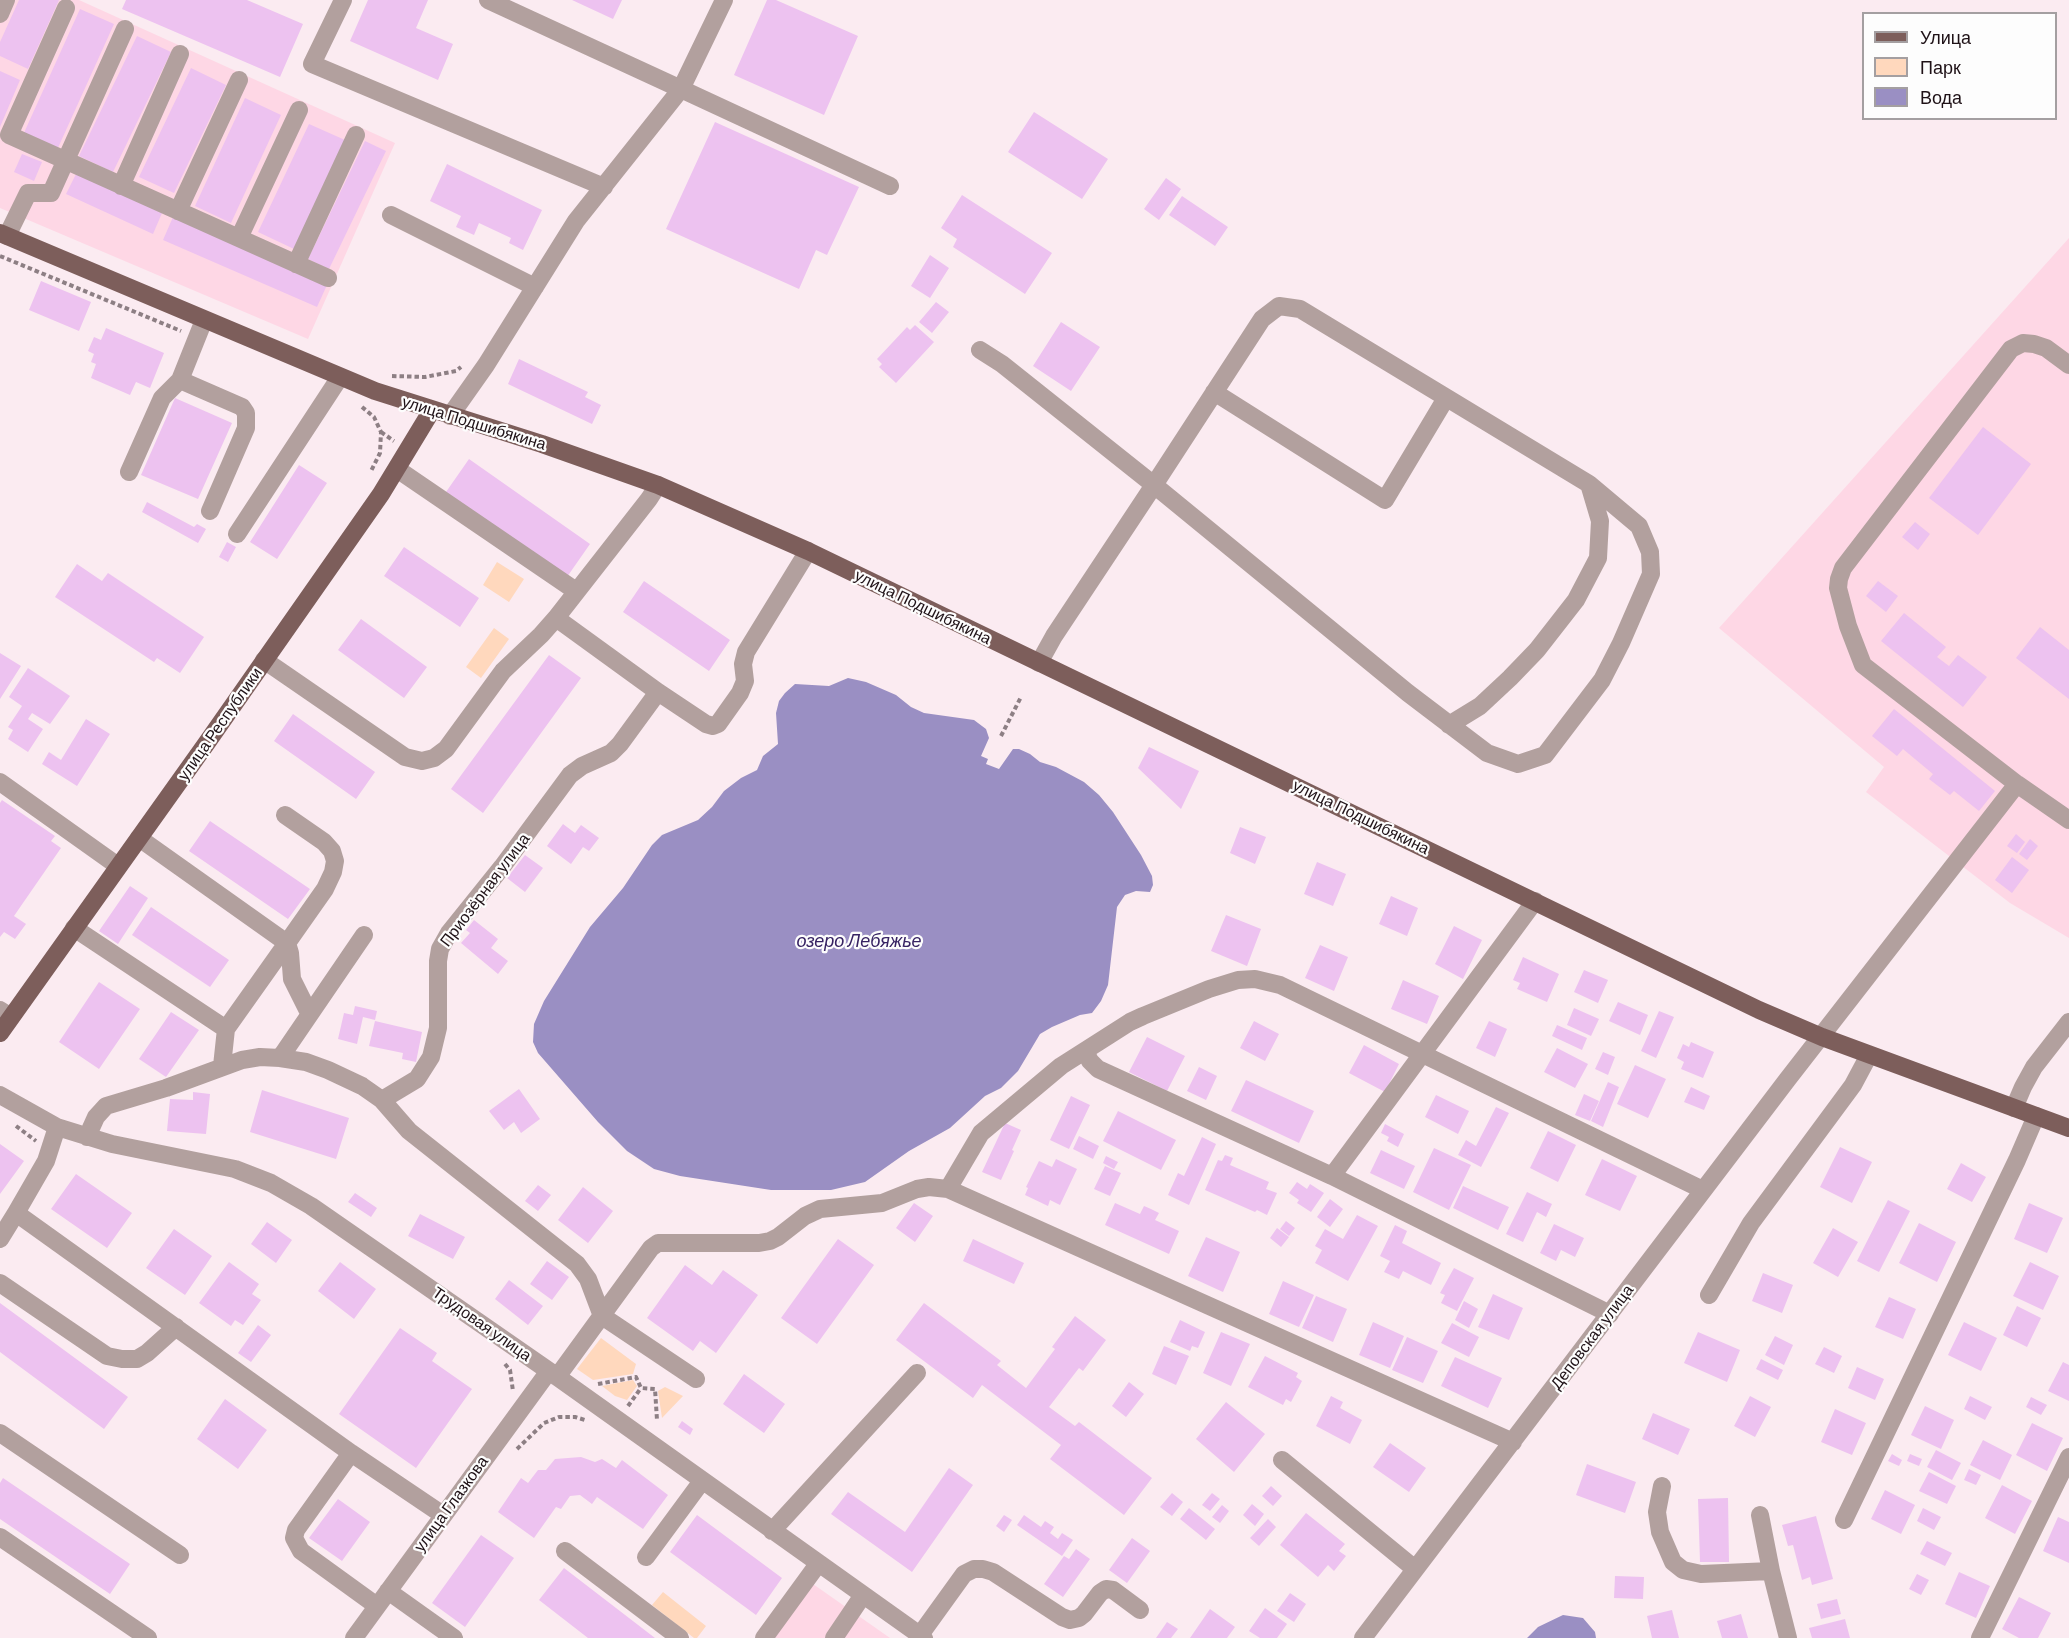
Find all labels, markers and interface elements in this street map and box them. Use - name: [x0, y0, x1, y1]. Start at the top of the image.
- legend: [1862, 12, 2057, 120]
- text: Улица: [1920, 26, 1971, 48]
- text: Парк: [1920, 56, 1961, 78]
- text: Вода: [1920, 86, 1962, 108]
- street label: улица Подшибякина: [400, 392, 548, 454]
- street label: улица Подшибякина: [852, 566, 994, 648]
- street label: улица Республики: [174, 664, 266, 784]
- street label: улица Подшибякина: [1290, 776, 1432, 858]
- street label: Приозёрная улица: [436, 830, 534, 950]
- water label: озеро Лебяжье: [796, 930, 922, 952]
- street label: Деповская улица: [1547, 1281, 1637, 1393]
- street label: Трудовая улица: [429, 1283, 535, 1365]
- street label: улица Глазкова: [410, 1452, 492, 1556]

